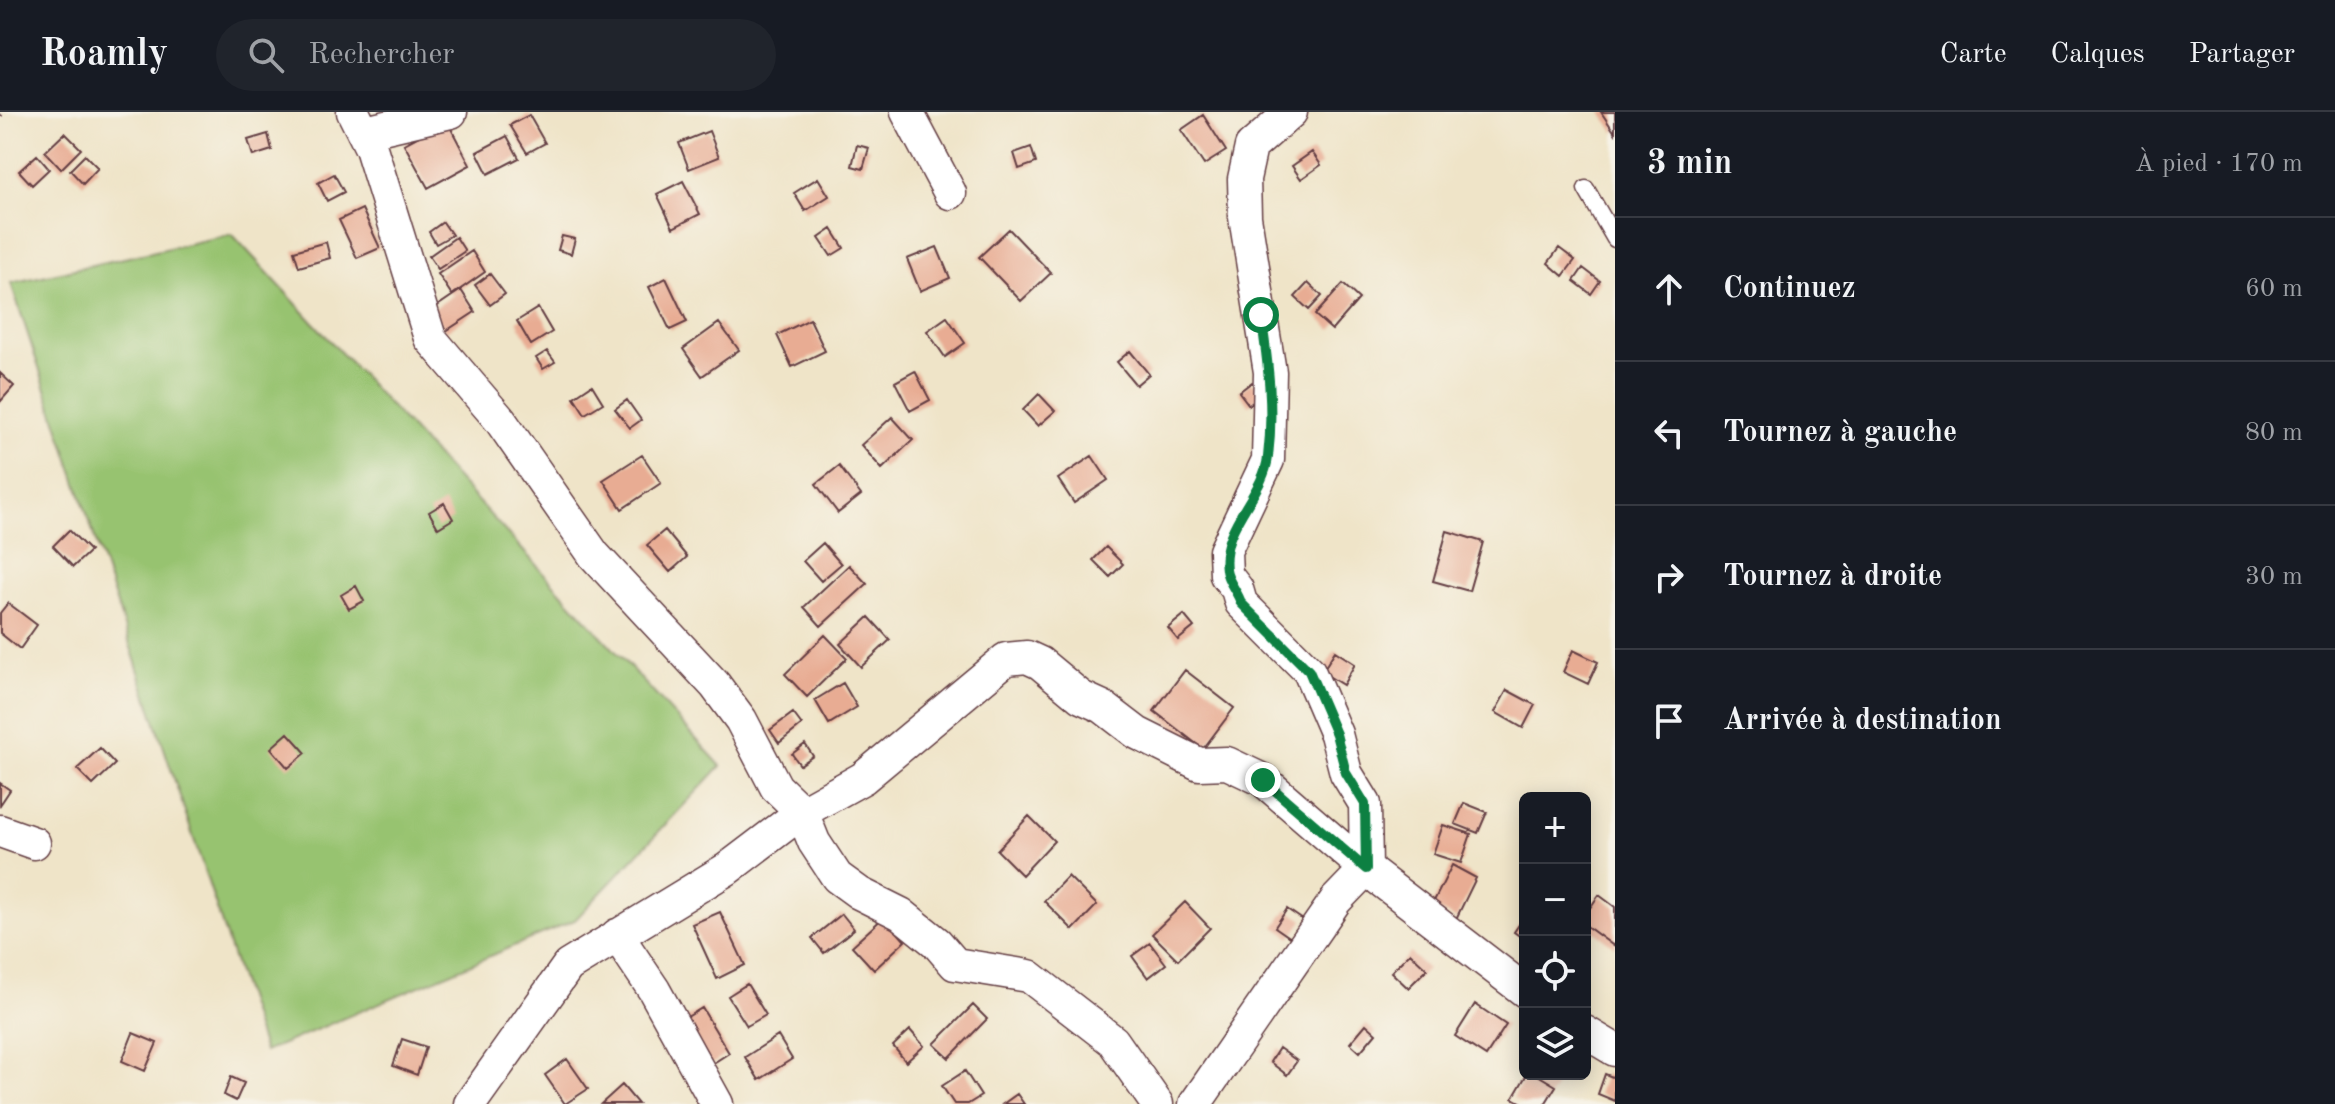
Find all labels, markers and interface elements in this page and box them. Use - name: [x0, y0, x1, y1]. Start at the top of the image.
- search box: [216, 19, 776, 91]
- icon: search: [244, 33, 288, 77]
- text: Roamly: [40, 36, 168, 74]
- text: Rechercher: [308, 40, 455, 70]
- text: Carte: [1940, 41, 2007, 69]
- text: Calques: [2051, 41, 2145, 69]
- text: Partager: [2189, 41, 2295, 69]
- text: 3 min: [1647, 147, 1732, 181]
- text: À pied · 170 m: [2135, 151, 2303, 177]
- icon: ahead: [1647, 267, 1691, 311]
- text: Continuez: [1723, 274, 1856, 304]
- text: 60 m: [2245, 276, 2303, 302]
- route start: [1243, 297, 1279, 333]
- icon: left: [1647, 411, 1691, 455]
- text: Tournez à gauche: [1723, 418, 1957, 448]
- text: 80 m: [2245, 420, 2303, 446]
- icon: right: [1647, 555, 1691, 599]
- text: Tournez à droite: [1723, 562, 1942, 592]
- text: 30 m: [2245, 564, 2303, 590]
- icon: arrive: [1647, 699, 1691, 743]
- text: Arrivée à destination: [1723, 706, 2002, 736]
- route end: [1245, 762, 1281, 798]
- map controls: [1519, 792, 1591, 1080]
- button: +: [1519, 792, 1591, 864]
- button: −: [1519, 864, 1591, 936]
- button: locate: [1519, 936, 1591, 1008]
- button: layers: [1519, 1008, 1591, 1080]

